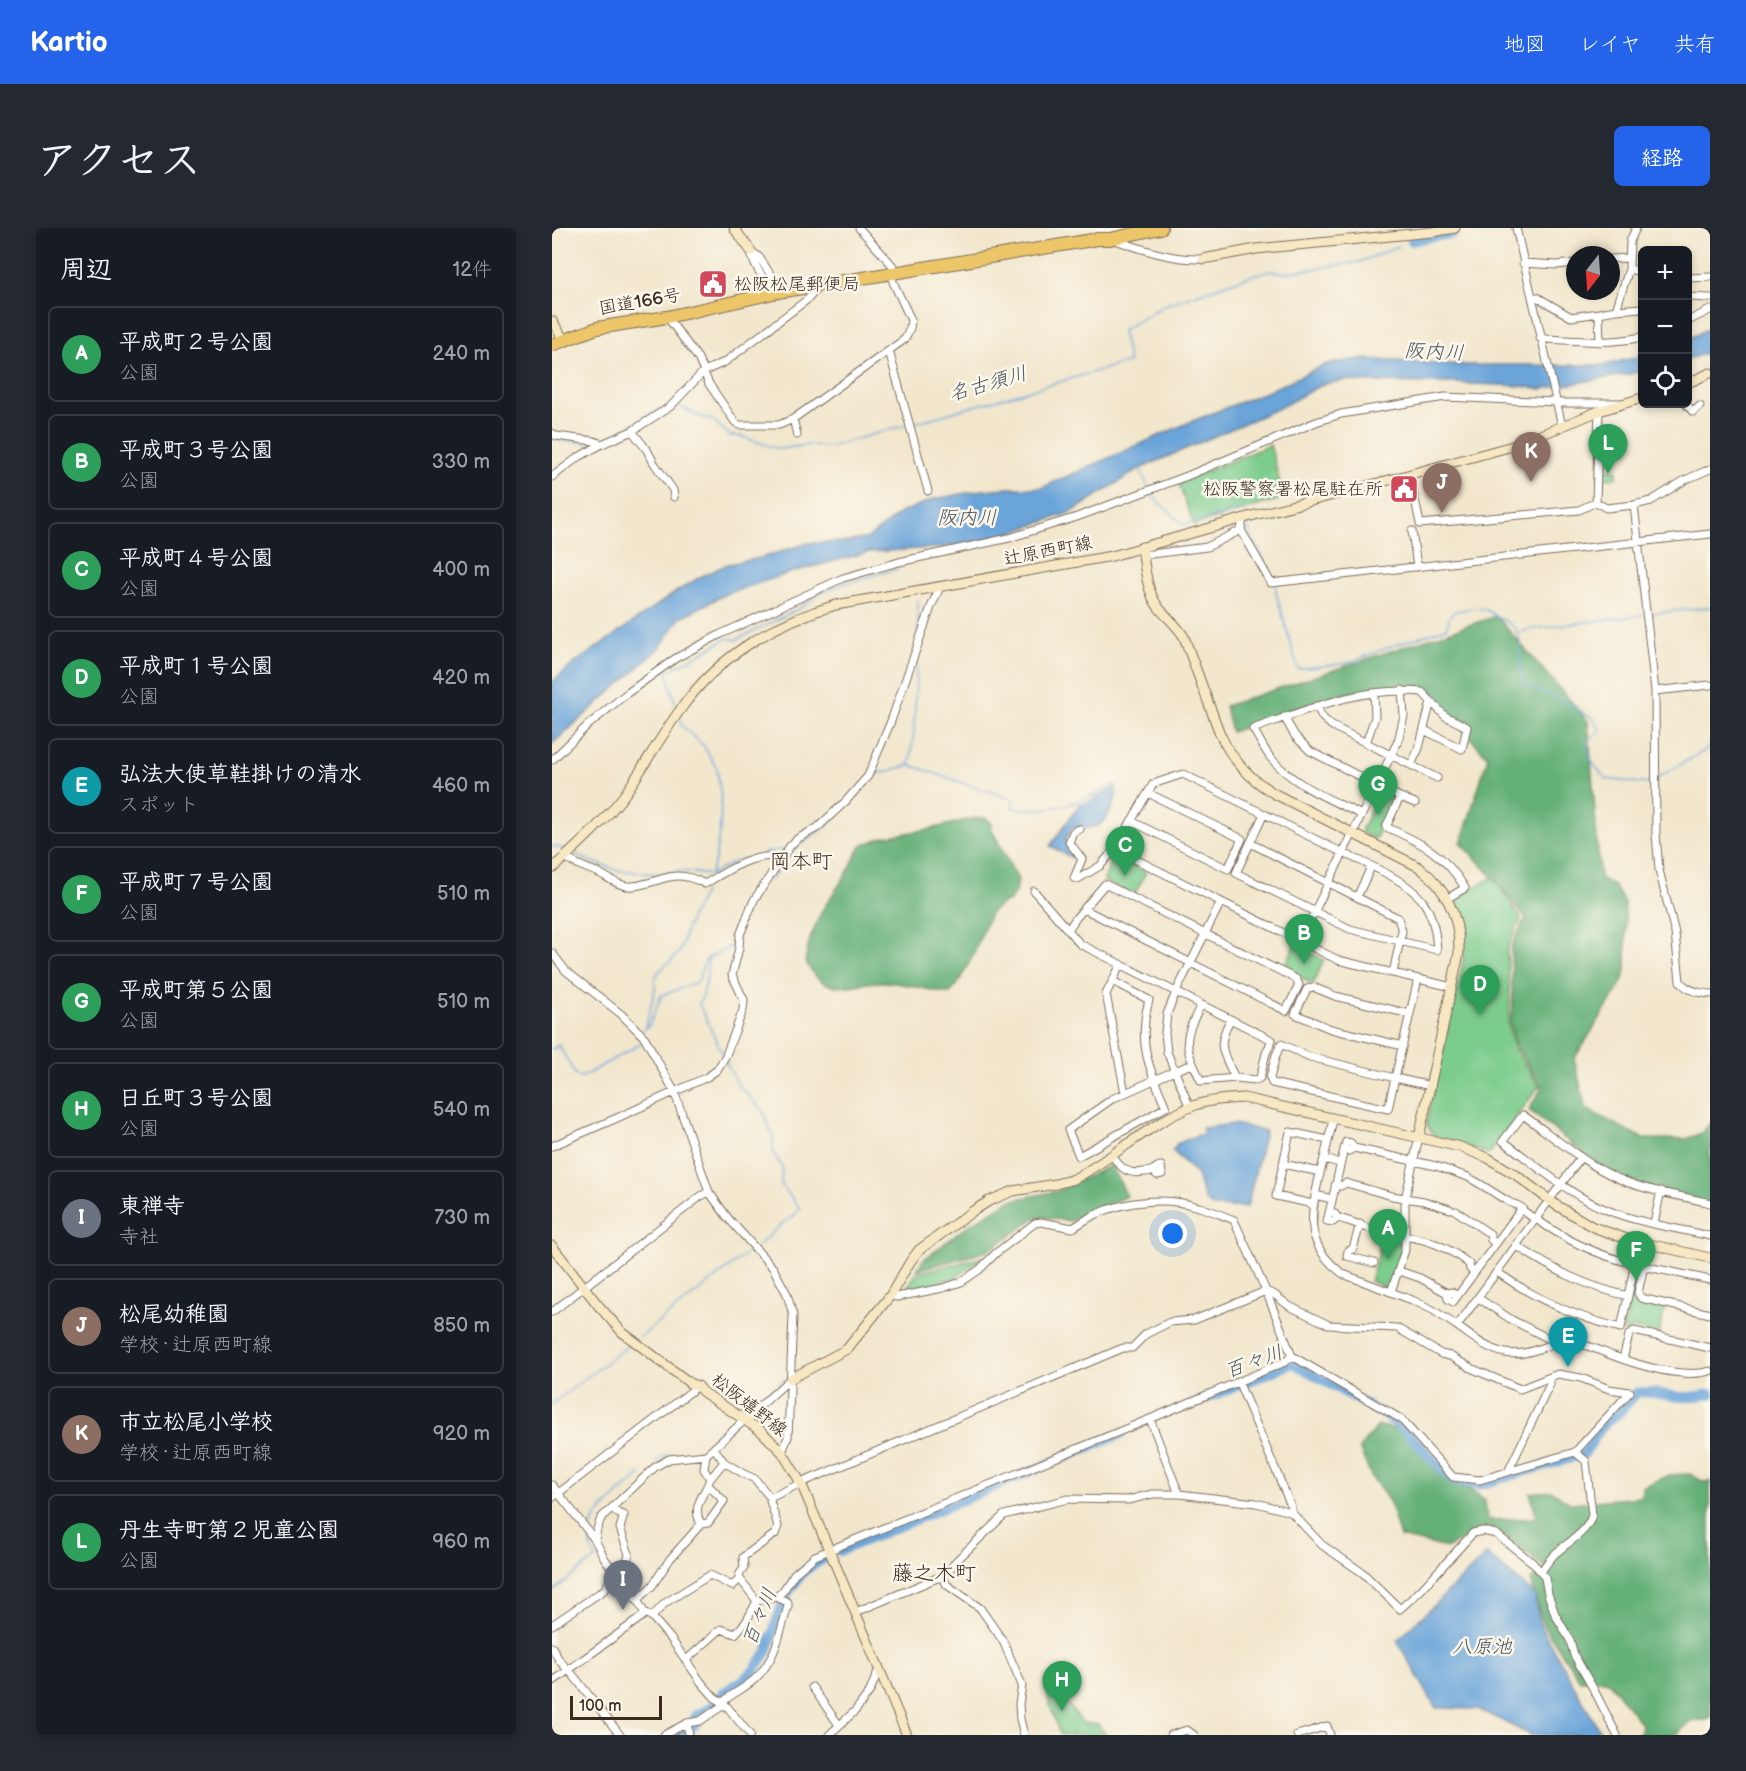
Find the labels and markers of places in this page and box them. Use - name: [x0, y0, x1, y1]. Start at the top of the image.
- public building icon: 松阪松尾郵便局: [697, 268, 729, 300]
- place label: 松阪松尾郵便局: [734, 274, 860, 295]
- pin: L: [1588, 424, 1628, 474]
- pin: K: [1512, 432, 1550, 482]
- pin: J: [1422, 464, 1462, 513]
- public building icon: 松阪警察署松尾駐在所: [1388, 473, 1420, 505]
- place label: 松阪警察署松尾駐在所: [1203, 479, 1383, 500]
- pin: G: [1358, 766, 1398, 815]
- pin: C: [1106, 826, 1144, 876]
- pin: B: [1284, 914, 1323, 964]
- pin: D: [1460, 966, 1500, 1015]
- pin: A: [1368, 1210, 1408, 1259]
- pin: F: [1616, 1232, 1656, 1281]
- pin: E: [1548, 1318, 1588, 1367]
- pin: I: [604, 1560, 642, 1610]
- pin: H: [1042, 1662, 1082, 1711]

